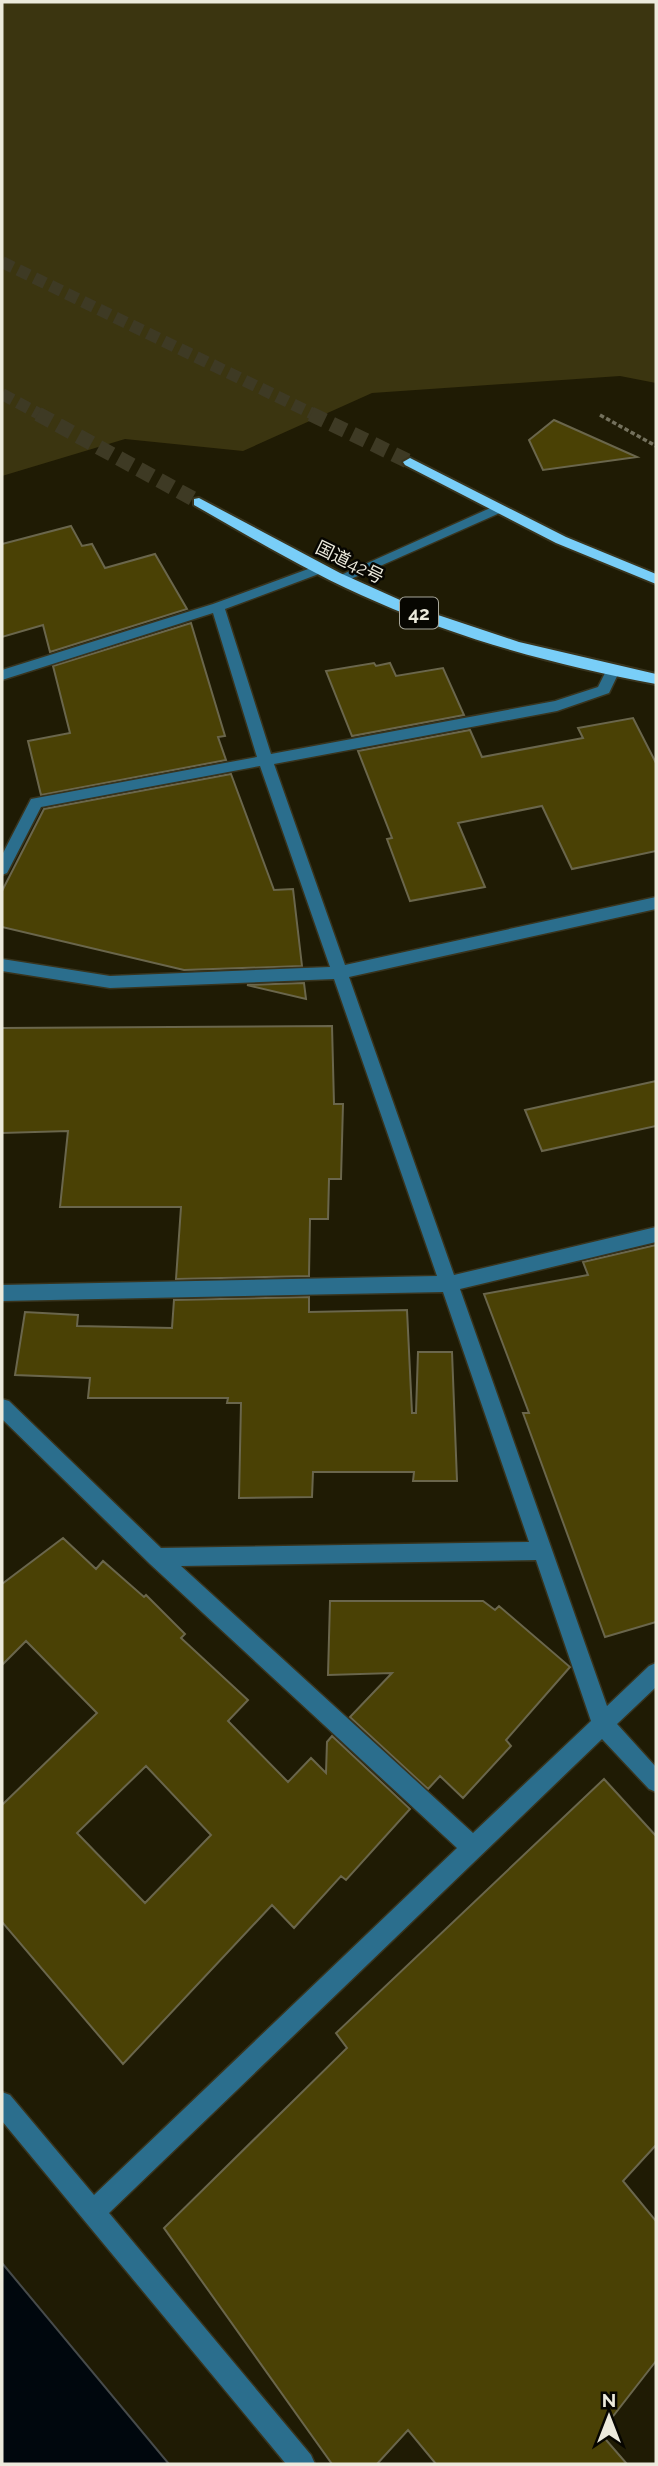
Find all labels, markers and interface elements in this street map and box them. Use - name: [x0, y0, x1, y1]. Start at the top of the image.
- street label: 国道42号: [312, 537, 388, 587]
- road number: 42: [400, 598, 438, 628]
- north arrow: [574, 2382, 644, 2452]
- text: N: [602, 2389, 616, 2411]

